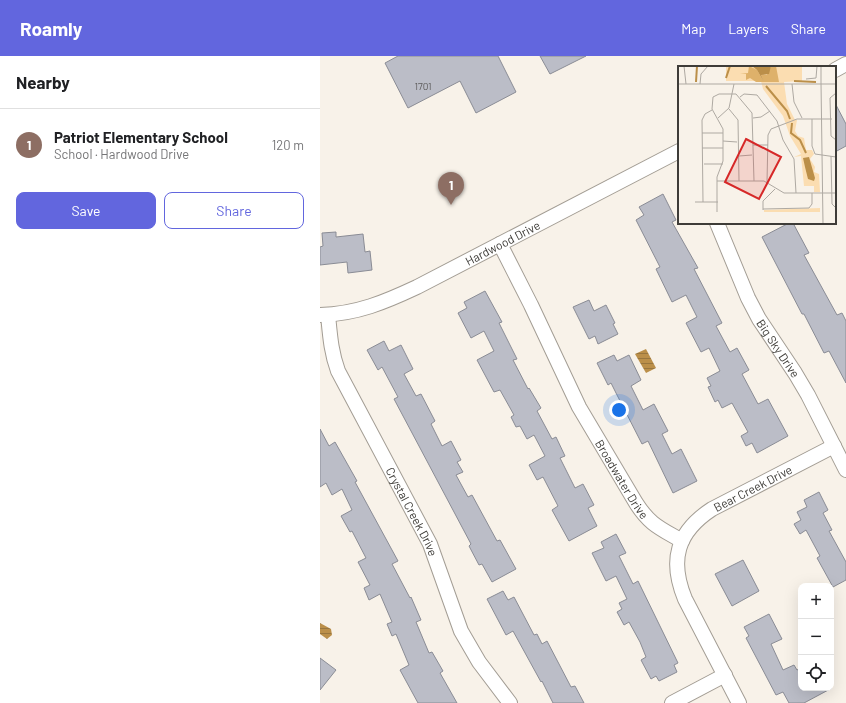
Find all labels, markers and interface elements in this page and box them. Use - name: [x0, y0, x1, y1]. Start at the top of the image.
- text: Roamly: [20, 17, 82, 40]
- text: Map: [681, 20, 706, 37]
- text: Layers: [728, 20, 769, 37]
- text: Share: [791, 20, 826, 37]
- inset map: [678, 66, 836, 224]
- text: Nearby: [16, 72, 70, 92]
- house number: 1701: [414, 80, 432, 92]
- text: Patriot Elementary School: [54, 128, 228, 146]
- text: 1: [27, 137, 31, 153]
- text: 120 m: [272, 137, 304, 153]
- text: School · Hardwood Drive: [54, 146, 189, 162]
- pin: 1: [438, 172, 464, 205]
- button: Save: [16, 192, 156, 229]
- button: Share: [164, 192, 304, 229]
- street label: Hardwood Drive: [463, 218, 542, 268]
- street label: Big Sky Drive: [754, 316, 803, 380]
- your location: [609, 400, 629, 420]
- street label: Broadwater Drive: [593, 437, 652, 521]
- street label: Bear Creek Drive: [711, 462, 794, 514]
- street label: Crystal Creek Drive: [383, 465, 441, 558]
- map controls: [798, 583, 834, 691]
- button: +: [798, 583, 834, 619]
- button: −: [798, 619, 834, 655]
- button: locate: [798, 655, 834, 691]

